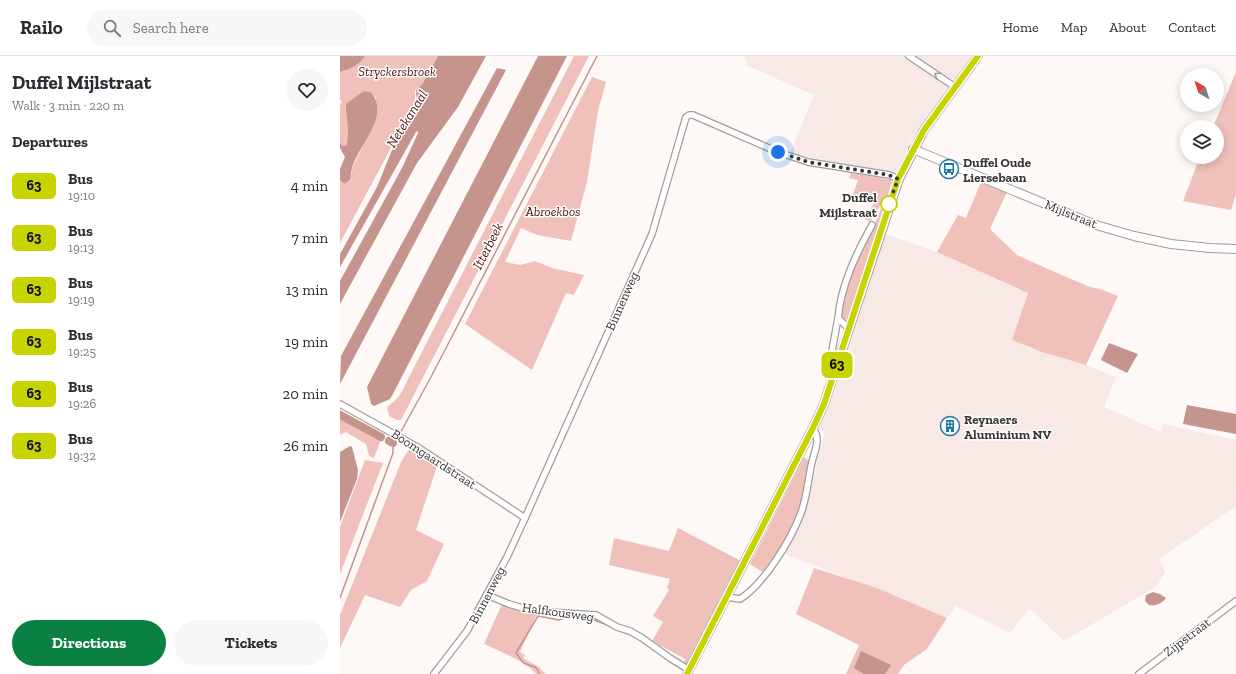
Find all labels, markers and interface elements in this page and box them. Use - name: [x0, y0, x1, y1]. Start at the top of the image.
- search box: [87, 10, 367, 46]
- text: Railo: [20, 16, 63, 39]
- icon: search: [101, 17, 123, 39]
- text: Search here: [133, 19, 209, 37]
- text: Home: [1003, 19, 1039, 36]
- text: Map: [1061, 19, 1087, 36]
- text: About: [1109, 19, 1146, 36]
- text: Contact: [1168, 19, 1216, 36]
- park label: Stryckersbroek: [358, 64, 436, 79]
- north arrow: [1180, 68, 1224, 112]
- map controls: [1180, 68, 1224, 164]
- button: heart: [286, 69, 328, 111]
- text: Duffel Mijlstraat: [12, 71, 151, 94]
- one-way arrow: [934, 72, 941, 80]
- water label: Netekanaal: [383, 87, 431, 151]
- text: Walk · 3 min · 220 m: [12, 98, 124, 113]
- button: layers: [1180, 120, 1224, 164]
- text: Departures: [12, 133, 88, 151]
- your location: [768, 142, 788, 162]
- place label: Duffel Oude Liersebaan: [963, 155, 1032, 185]
- bus stop icon: Duffel Oude Liersebaan: [938, 158, 960, 180]
- text: Bus: [68, 170, 93, 188]
- text: 63: [27, 177, 41, 194]
- text: 4 min: [291, 177, 328, 195]
- text: 19:10: [68, 188, 95, 203]
- place label: Duffel Mijlstraat: [819, 190, 878, 221]
- marker: Duffel Mijlstraat: [880, 195, 898, 213]
- street label: Mijlstraat: [1042, 197, 1100, 232]
- park label: Abroekbos: [524, 204, 581, 219]
- water label: Itterbeek: [469, 220, 507, 272]
- text: Bus: [68, 222, 93, 240]
- text: 63: [27, 229, 41, 246]
- text: 7 min: [292, 229, 328, 247]
- text: 19:13: [68, 240, 94, 255]
- street label: Binnenweg: [602, 269, 642, 333]
- text: Bus: [68, 274, 93, 292]
- text: 63: [27, 281, 41, 298]
- text: 13 min: [286, 281, 328, 299]
- text: 19:19: [68, 292, 95, 307]
- text: Bus: [68, 326, 93, 344]
- text: 63: [27, 333, 41, 350]
- text: 19 min: [285, 333, 328, 351]
- text: 19:25: [68, 344, 96, 359]
- line badge: 63: [819, 352, 855, 378]
- text: 63: [830, 356, 844, 373]
- text: Bus: [68, 378, 93, 396]
- text: 63: [27, 385, 41, 402]
- text: 20 min: [282, 385, 328, 403]
- text: 19:26: [68, 396, 96, 411]
- place label: Reynaers Aluminium NV: [964, 412, 1051, 442]
- building icon: Reynaers Aluminium NV: [939, 415, 961, 437]
- street label: Boomgaardstraat: [389, 426, 479, 492]
- text: Bus: [68, 430, 93, 448]
- text: 63: [27, 437, 41, 454]
- text: 26 min: [283, 437, 328, 455]
- text: 19:32: [68, 448, 96, 463]
- street label: Binnenweg: [466, 564, 508, 626]
- street label: Halfkousweg: [521, 600, 595, 624]
- street label: Zijpstraat: [1161, 614, 1214, 660]
- button: Directions: [12, 620, 166, 666]
- button: Tickets: [174, 620, 328, 666]

